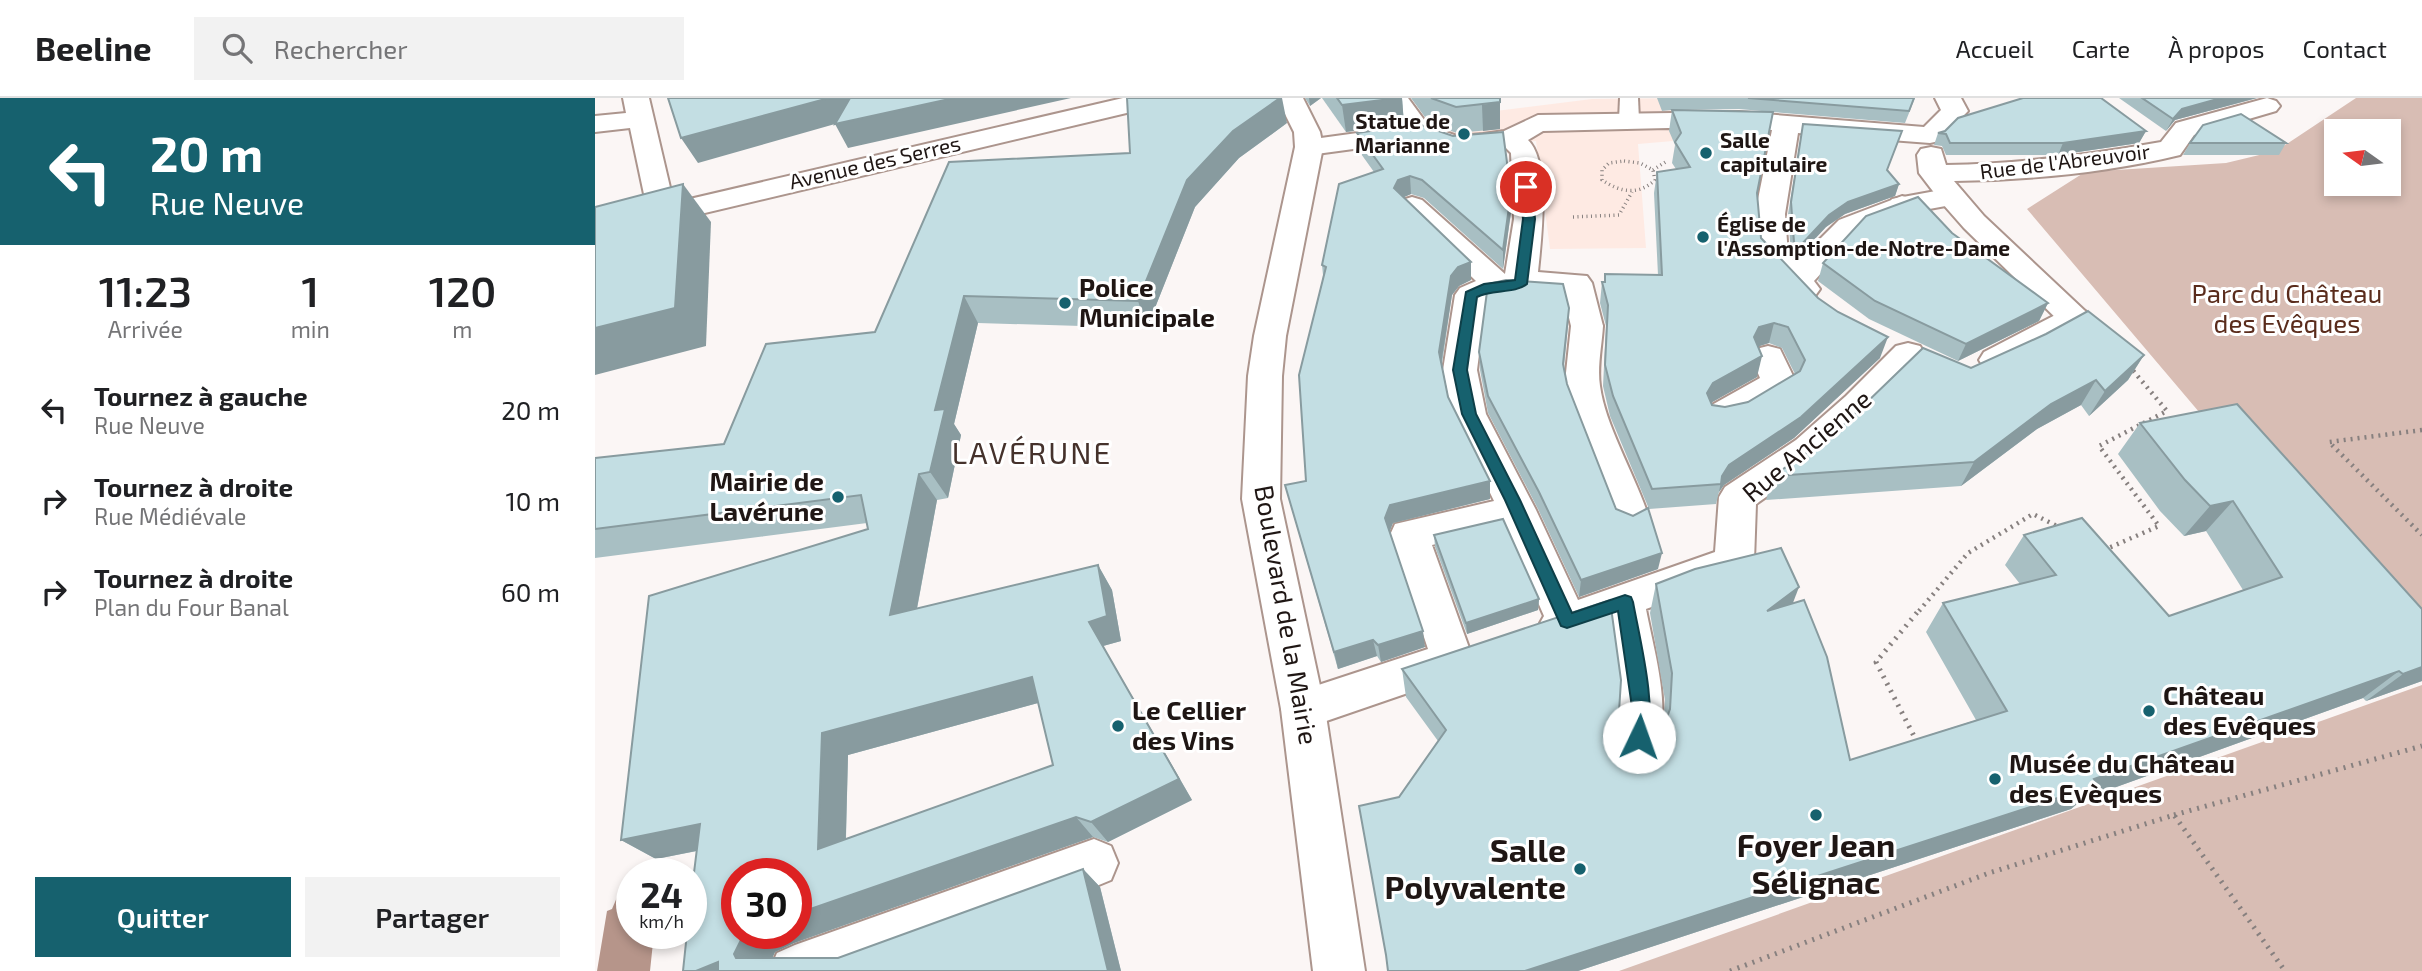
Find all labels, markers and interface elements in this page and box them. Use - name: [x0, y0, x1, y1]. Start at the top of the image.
- search box: [194, 17, 684, 80]
- text: Beeline: [35, 28, 152, 68]
- icon: search: [218, 29, 256, 67]
- text: Rechercher: [274, 33, 408, 64]
- text: Accueil: [1956, 34, 2034, 63]
- text: Carte: [2072, 34, 2130, 63]
- text: À propos: [2168, 34, 2265, 63]
- text: Contact: [2303, 34, 2387, 63]
- place label: Statue de Marianne: [1355, 108, 1450, 157]
- north arrow: [2324, 119, 2401, 196]
- map controls: [2324, 119, 2401, 196]
- text: 20 m: [150, 123, 263, 182]
- icon: left: [35, 126, 126, 217]
- marker: Statue de Marianne: [1456, 126, 1472, 142]
- place label: Salle capitulaire: [1720, 127, 1828, 176]
- street label: Avenue des Serres: [786, 130, 963, 193]
- street label: Rue de l'Abreuvoir: [1978, 138, 2152, 183]
- marker: Salle capitulaire: [1698, 145, 1714, 161]
- pin: [1496, 157, 1556, 217]
- icon: arrive: [1507, 168, 1545, 206]
- text: Rue Neuve: [150, 183, 304, 221]
- place label: Église de l'Assomption-de-Notre-Dame: [1717, 211, 2010, 260]
- marker: Église de l'Assomption-de-Notre-Dame: [1695, 229, 1711, 245]
- text: 11:23: [99, 265, 192, 315]
- text: 1: [302, 265, 319, 315]
- text: 120: [429, 265, 496, 315]
- place label: Police Municipale: [1079, 271, 1215, 332]
- park label: Parc du Château des Evêques: [2192, 277, 2382, 338]
- marker: Police Municipale: [1057, 295, 1073, 311]
- text: Arrivée: [108, 315, 183, 343]
- text: min: [291, 315, 330, 343]
- text: m: [452, 315, 473, 343]
- text: Tournez à gauche: [94, 380, 308, 411]
- street label: Rue Ancienne: [1735, 382, 1877, 508]
- icon: left: [35, 391, 73, 429]
- text: 20 m: [501, 394, 560, 425]
- text: Rue Neuve: [94, 411, 205, 439]
- district label: LAVÉRUNE: [952, 434, 1112, 470]
- place label: Mairie de Lavérune: [709, 465, 824, 526]
- text: Tournez à droite: [94, 471, 293, 502]
- icon: right: [35, 482, 73, 520]
- street label: Boulevard de la Mairie: [1249, 483, 1326, 747]
- text: 10 m: [505, 485, 560, 516]
- marker: Mairie de Lavérune: [830, 489, 846, 505]
- text: Rue Médiévale: [94, 502, 246, 530]
- text: Tournez à droite: [94, 562, 293, 593]
- icon: right: [35, 573, 73, 611]
- text: 60 m: [501, 576, 560, 607]
- text: Plan du Four Banal: [94, 593, 289, 621]
- place label: Château des Evêques: [2163, 679, 2316, 740]
- place label: Le Cellier des Vins: [1132, 694, 1246, 755]
- position arrow: [1602, 700, 1676, 774]
- marker: Château des Evêques: [2141, 703, 2157, 719]
- marker: Le Cellier des Vins: [1110, 718, 1126, 734]
- place label: Musée du Château des Evèques: [2009, 747, 2235, 808]
- marker: Musée du Château des Evèques: [1987, 771, 2003, 787]
- marker: Foyer Jean Sélignac: [1808, 807, 1824, 823]
- place label: Foyer Jean Sélignac: [1737, 825, 1895, 900]
- place label: Salle Polyvalente: [1385, 830, 1566, 906]
- speed limit sign: 30: [721, 858, 812, 949]
- marker: Salle Polyvalente: [1572, 861, 1588, 877]
- text: 24: [640, 873, 683, 915]
- button: Quitter: [35, 877, 291, 957]
- button: Partager: [305, 877, 560, 957]
- text: km/h: [639, 910, 684, 932]

